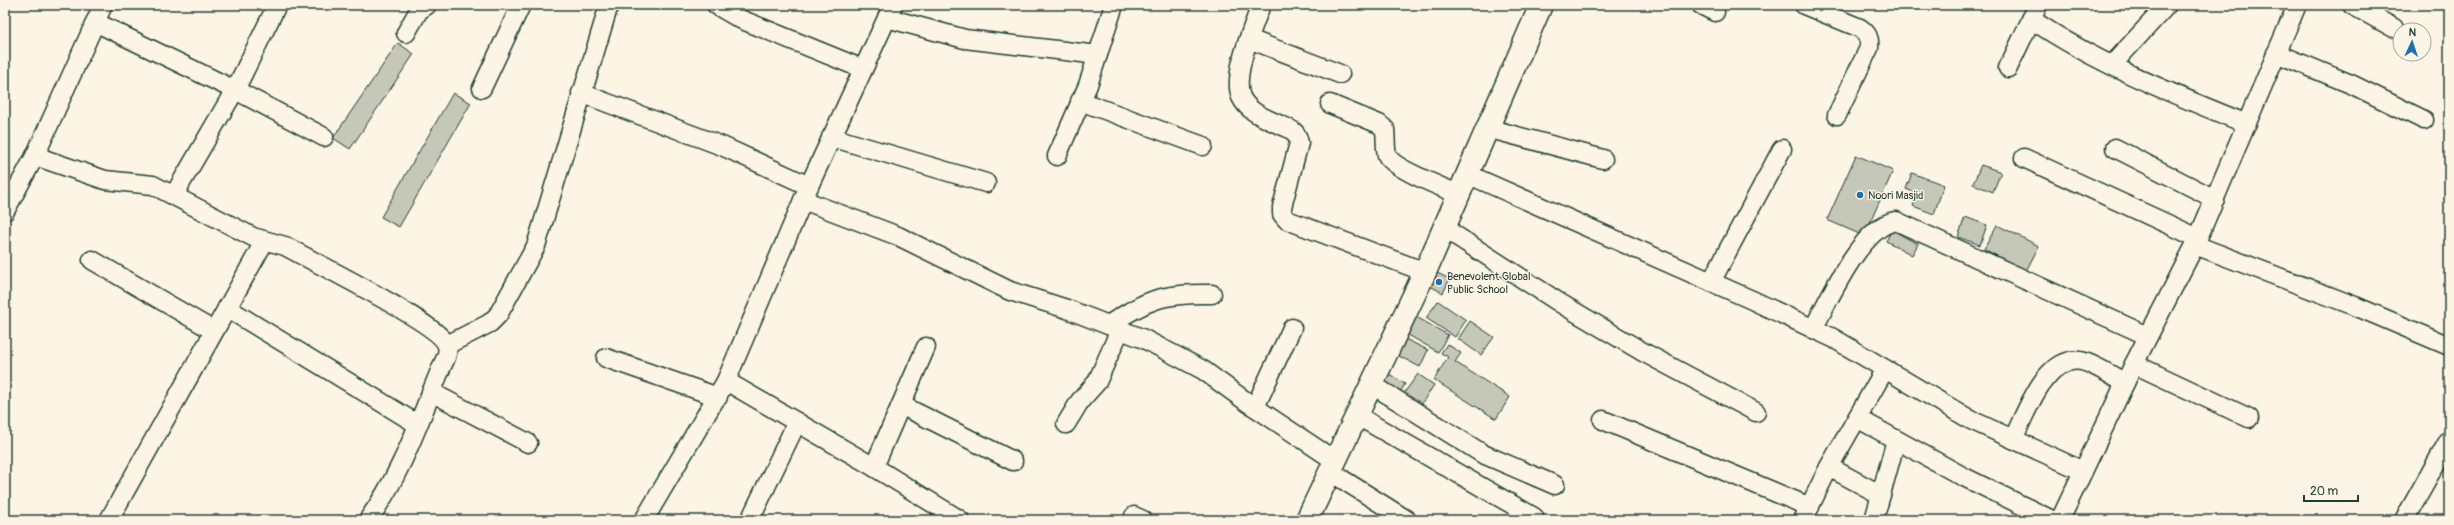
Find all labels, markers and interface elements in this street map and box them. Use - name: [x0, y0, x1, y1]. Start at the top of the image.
- north arrow: [2392, 22, 2432, 62]
- text: N: [2408, 26, 2417, 39]
- place label: Noori Masjid: [1868, 189, 1923, 202]
- marker: Noori Masjid: [1855, 190, 1865, 200]
- place label: Benevolent Global Public School: [1447, 270, 1531, 296]
- marker: Benevolent Global Public School: [1434, 277, 1444, 287]
- scale bar: [2304, 477, 2358, 503]
- text: 20 m: [2310, 484, 2339, 499]

